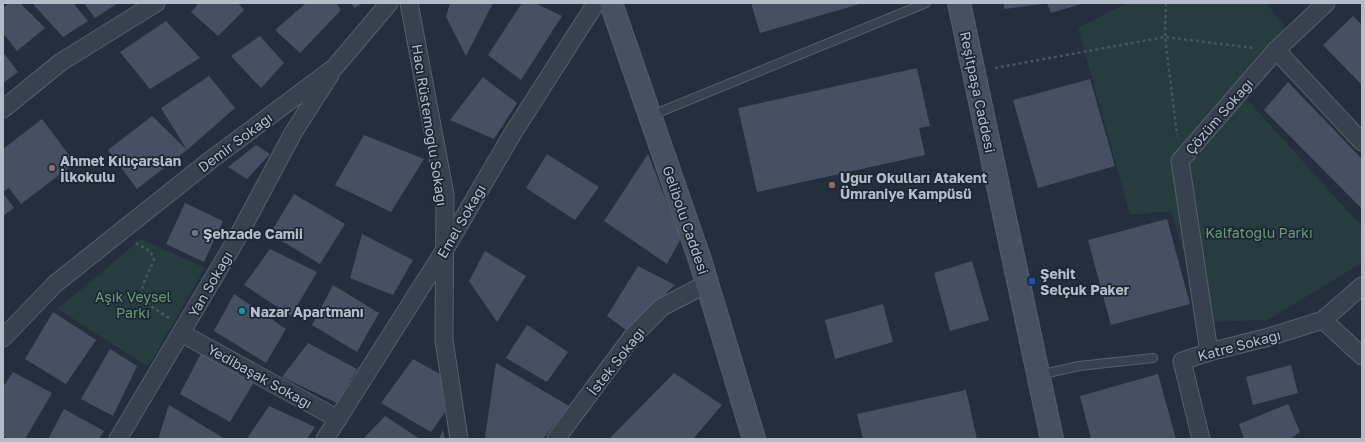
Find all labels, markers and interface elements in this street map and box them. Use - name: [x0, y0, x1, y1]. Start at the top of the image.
- street label: Reşitpaşa Caddesi: [957, 30, 999, 154]
- street label: Hacı Rüstemoğlu Sokağı: [409, 43, 451, 207]
- street label: Çözüm Sokağı: [1181, 75, 1257, 157]
- street label: Demir Sokağı: [195, 109, 275, 175]
- place label: Ahmet Kılıçarslan İlkokulu: [60, 152, 181, 185]
- marker: Ahmet Kılıçarslan İlkokulu: [47, 163, 57, 173]
- street label: Gelibolu Caddesi: [659, 164, 713, 276]
- place label: Uğur Okulları Atakent Ümraniye Kampüsü: [840, 169, 987, 202]
- marker: Uğur Okulları Atakent Ümraniye Kampüsü: [827, 180, 837, 190]
- street label: Emel Sokağı: [433, 181, 489, 261]
- park label: Kalfatoğlu Parkı: [1205, 224, 1313, 241]
- place label: Şehzade Camii: [203, 225, 303, 242]
- marker: Şehzade Camii: [190, 228, 200, 238]
- street label: Yan Sokağı: [184, 248, 236, 320]
- place label: Şehit Selçuk Paker: [1040, 265, 1130, 298]
- marker: Şehit Selçuk Paker: [1027, 276, 1037, 286]
- park label: Aşık Veysel Parkı: [95, 288, 171, 321]
- place label: Nazar Apartmanı: [250, 303, 364, 320]
- marker: Nazar Apartmanı: [237, 306, 247, 316]
- street label: İstek Sokağı: [584, 323, 648, 399]
- street label: Katre Sokağı: [1196, 326, 1282, 364]
- street label: Yedibaşak Sokağı: [205, 340, 315, 412]

